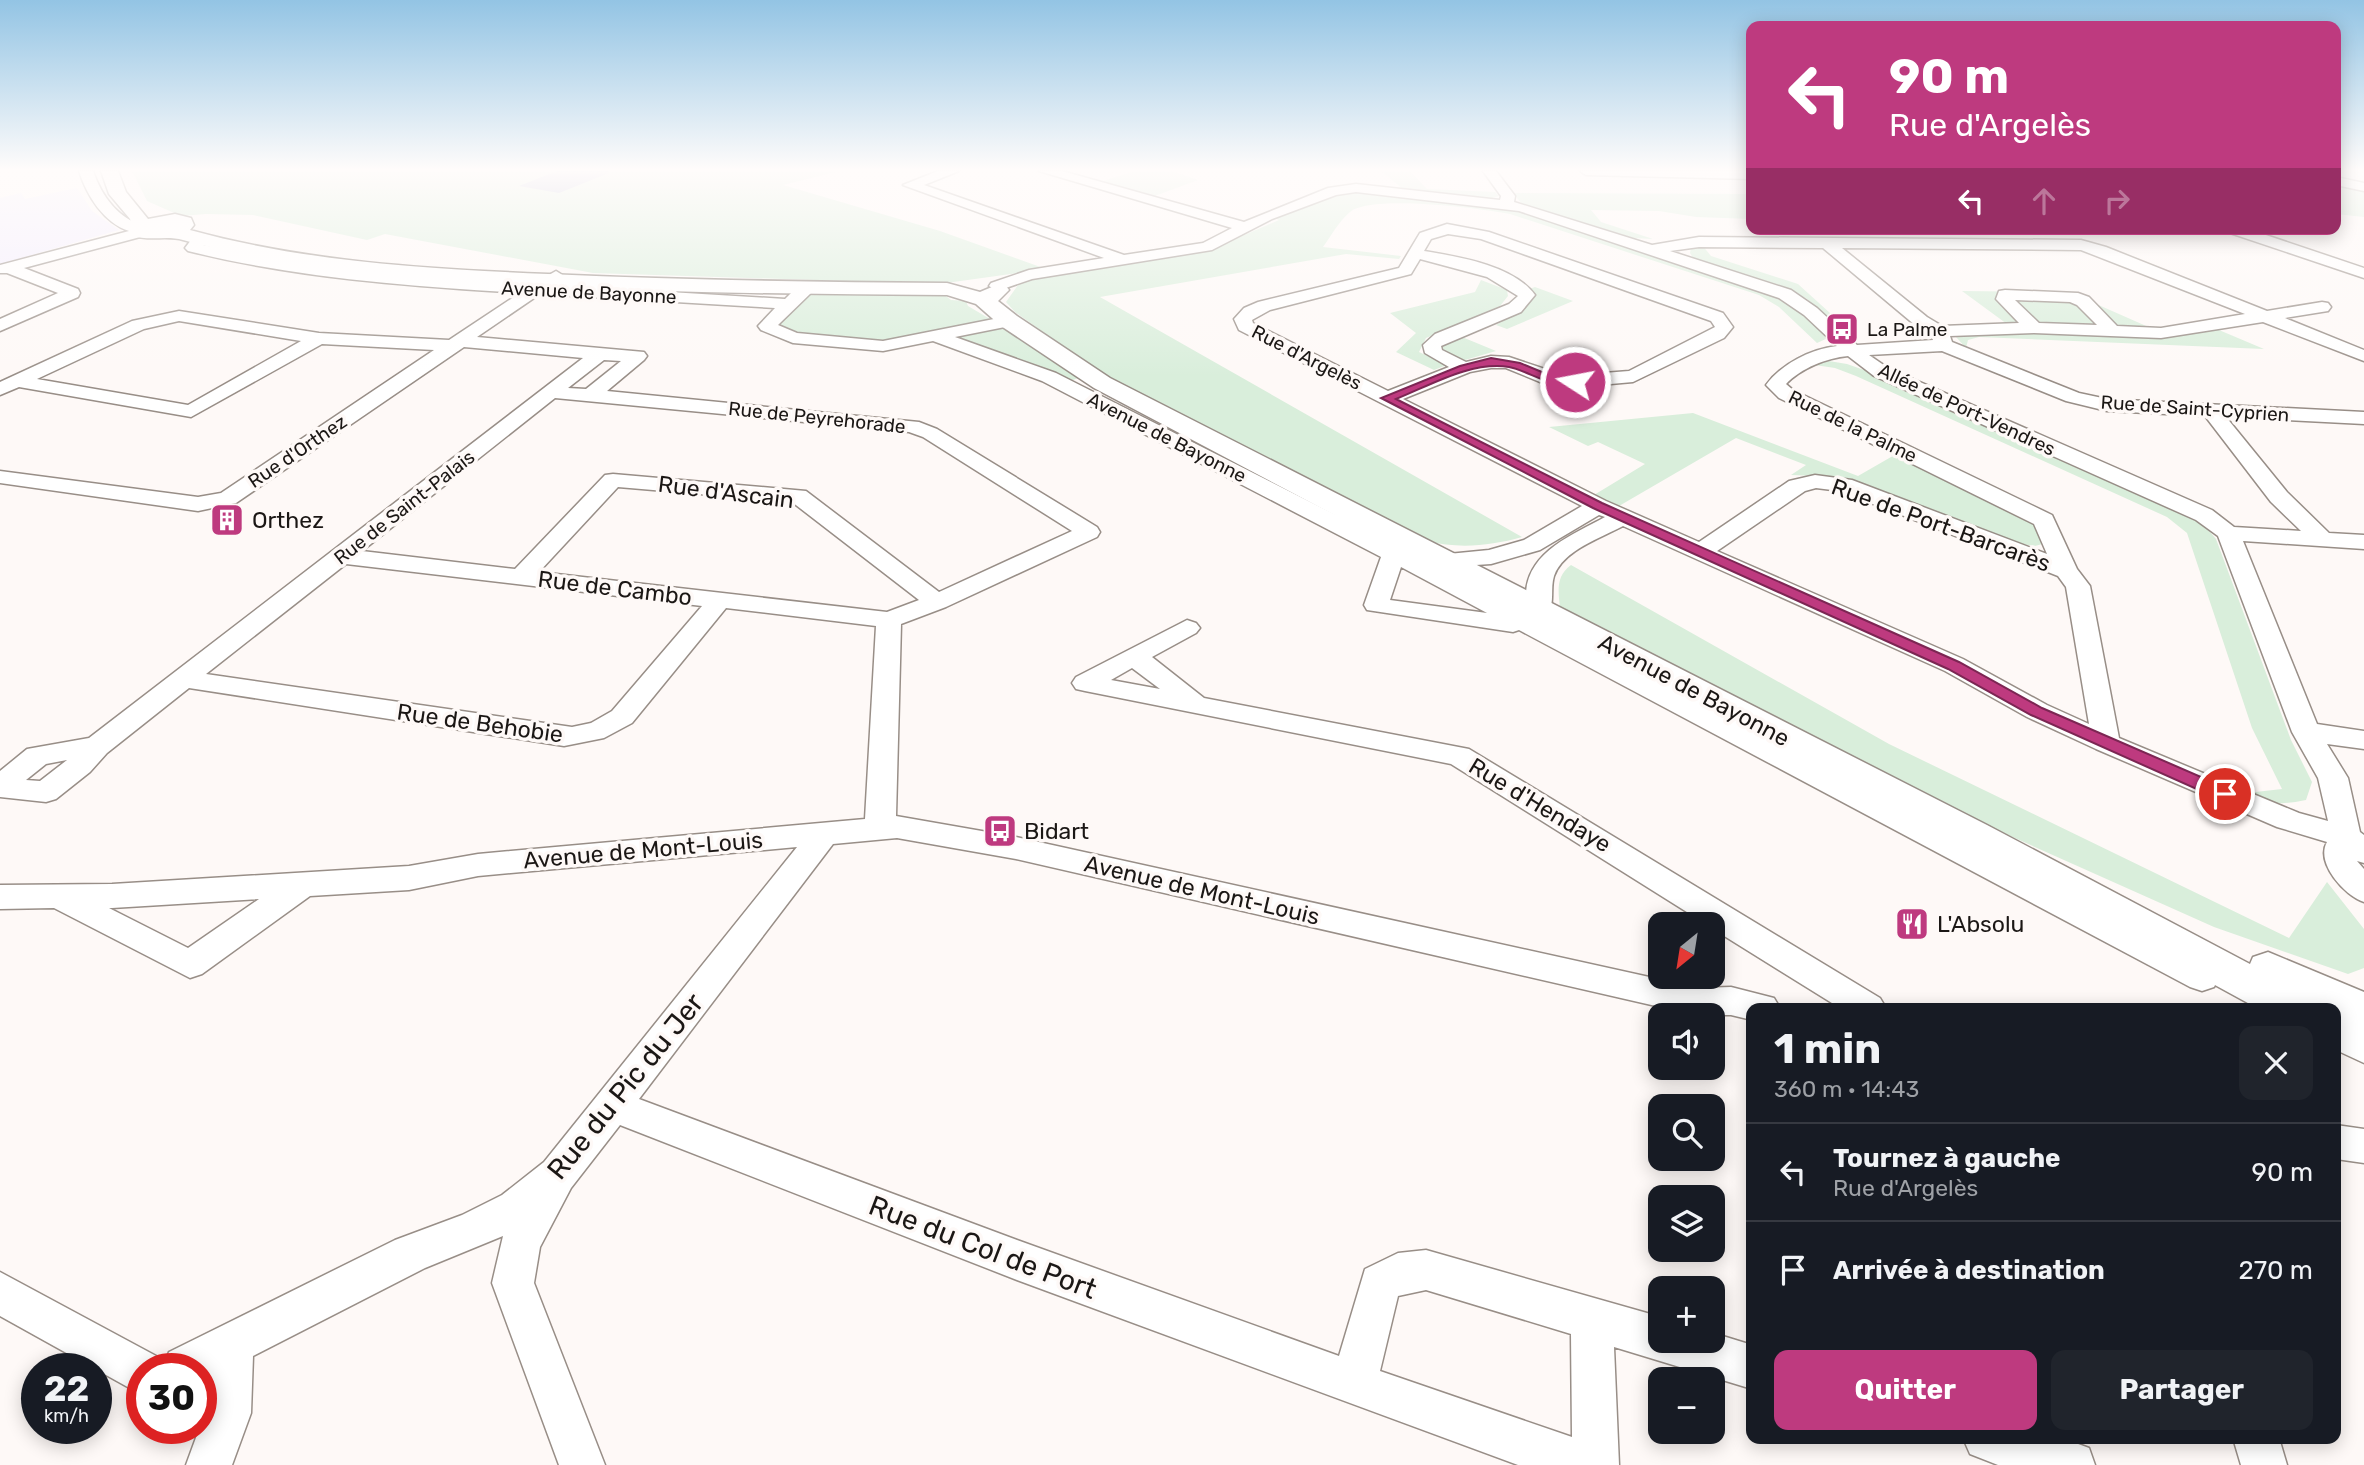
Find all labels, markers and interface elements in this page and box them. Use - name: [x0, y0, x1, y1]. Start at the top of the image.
- text: 90 m: [1889, 47, 2009, 105]
- icon: left: [1774, 49, 1865, 140]
- text: Rue d'Argelès: [1889, 106, 2091, 144]
- icon: left: [1952, 182, 1990, 220]
- icon: ahead: [2025, 182, 2063, 220]
- icon: right: [2098, 182, 2136, 220]
- street label: Avenue de Bayonne: [501, 276, 677, 309]
- bus stop icon: La Palme: [1823, 310, 1861, 348]
- place label: La Palme: [1867, 318, 1948, 341]
- street label: Rue d'Argelès: [1248, 320, 1365, 395]
- position arrow: [1538, 345, 1612, 419]
- street label: Allée de Port-Vendres: [1875, 358, 2059, 461]
- street label: Rue de la Palme: [1785, 385, 1921, 468]
- street label: Avenue de Bayonne: [1083, 387, 1250, 488]
- street label: Rue de Saint-Cyprien: [2100, 390, 2290, 427]
- street label: Rue de Peyrehorade: [727, 397, 907, 438]
- street label: Rue d'Orthez: [244, 410, 351, 493]
- street label: Rue de Saint-Palais: [329, 445, 479, 569]
- street label: Rue d'Ascain: [656, 470, 796, 514]
- street label: Rue de Port-Barcarès: [1828, 472, 2054, 578]
- building icon: Orthez: [208, 501, 246, 539]
- place label: Orthez: [252, 506, 324, 534]
- street label: Rue de Cambo: [536, 565, 694, 611]
- street label: Avenue de Bayonne: [1594, 628, 1794, 752]
- street label: Rue de Behobie: [395, 698, 565, 748]
- street label: Rue d'Hendaye: [1464, 752, 1616, 858]
- pin: [2195, 764, 2255, 824]
- icon: arrive: [2206, 775, 2244, 813]
- bus stop icon: Bidart: [981, 812, 1019, 850]
- place label: Bidart: [1024, 817, 1089, 845]
- street label: Avenue de Mont-Louis: [522, 826, 764, 874]
- street label: Avenue de Mont-Louis: [1082, 849, 1322, 931]
- restaurant icon: L'Absolu: [1893, 905, 1931, 943]
- place label: L'Absolu: [1937, 910, 2024, 938]
- north arrow: [1648, 912, 1726, 989]
- map controls: [1648, 912, 1725, 1444]
- street label: Rue du Pic du Jer: [540, 986, 711, 1186]
- button: sound: [1648, 1003, 1725, 1080]
- text: 1 min: [1774, 1024, 1881, 1074]
- button: close: [2239, 1026, 2313, 1100]
- text: 360 m · 14:43: [1774, 1075, 1919, 1103]
- button: search: [1648, 1094, 1725, 1171]
- text: Tournez à gauche: [1833, 1143, 2061, 1174]
- icon: left: [1774, 1153, 1812, 1191]
- text: 90 m: [2252, 1157, 2313, 1188]
- text: Rue d'Argelès: [1833, 1174, 1978, 1202]
- button: layers: [1648, 1185, 1725, 1262]
- street label: Rue du Col de Port: [864, 1189, 1101, 1306]
- icon: arrive: [1774, 1251, 1812, 1289]
- text: Arrivée à destination: [1833, 1255, 2105, 1286]
- text: 270 m: [2238, 1255, 2313, 1286]
- button: +: [1648, 1276, 1725, 1353]
- button: Quitter: [1774, 1350, 2037, 1430]
- button: Partager: [2051, 1350, 2313, 1430]
- speed limit sign: 30: [126, 1353, 217, 1444]
- button: −: [1648, 1367, 1725, 1444]
- text: 22: [44, 1368, 89, 1410]
- text: km/h: [44, 1405, 89, 1427]

